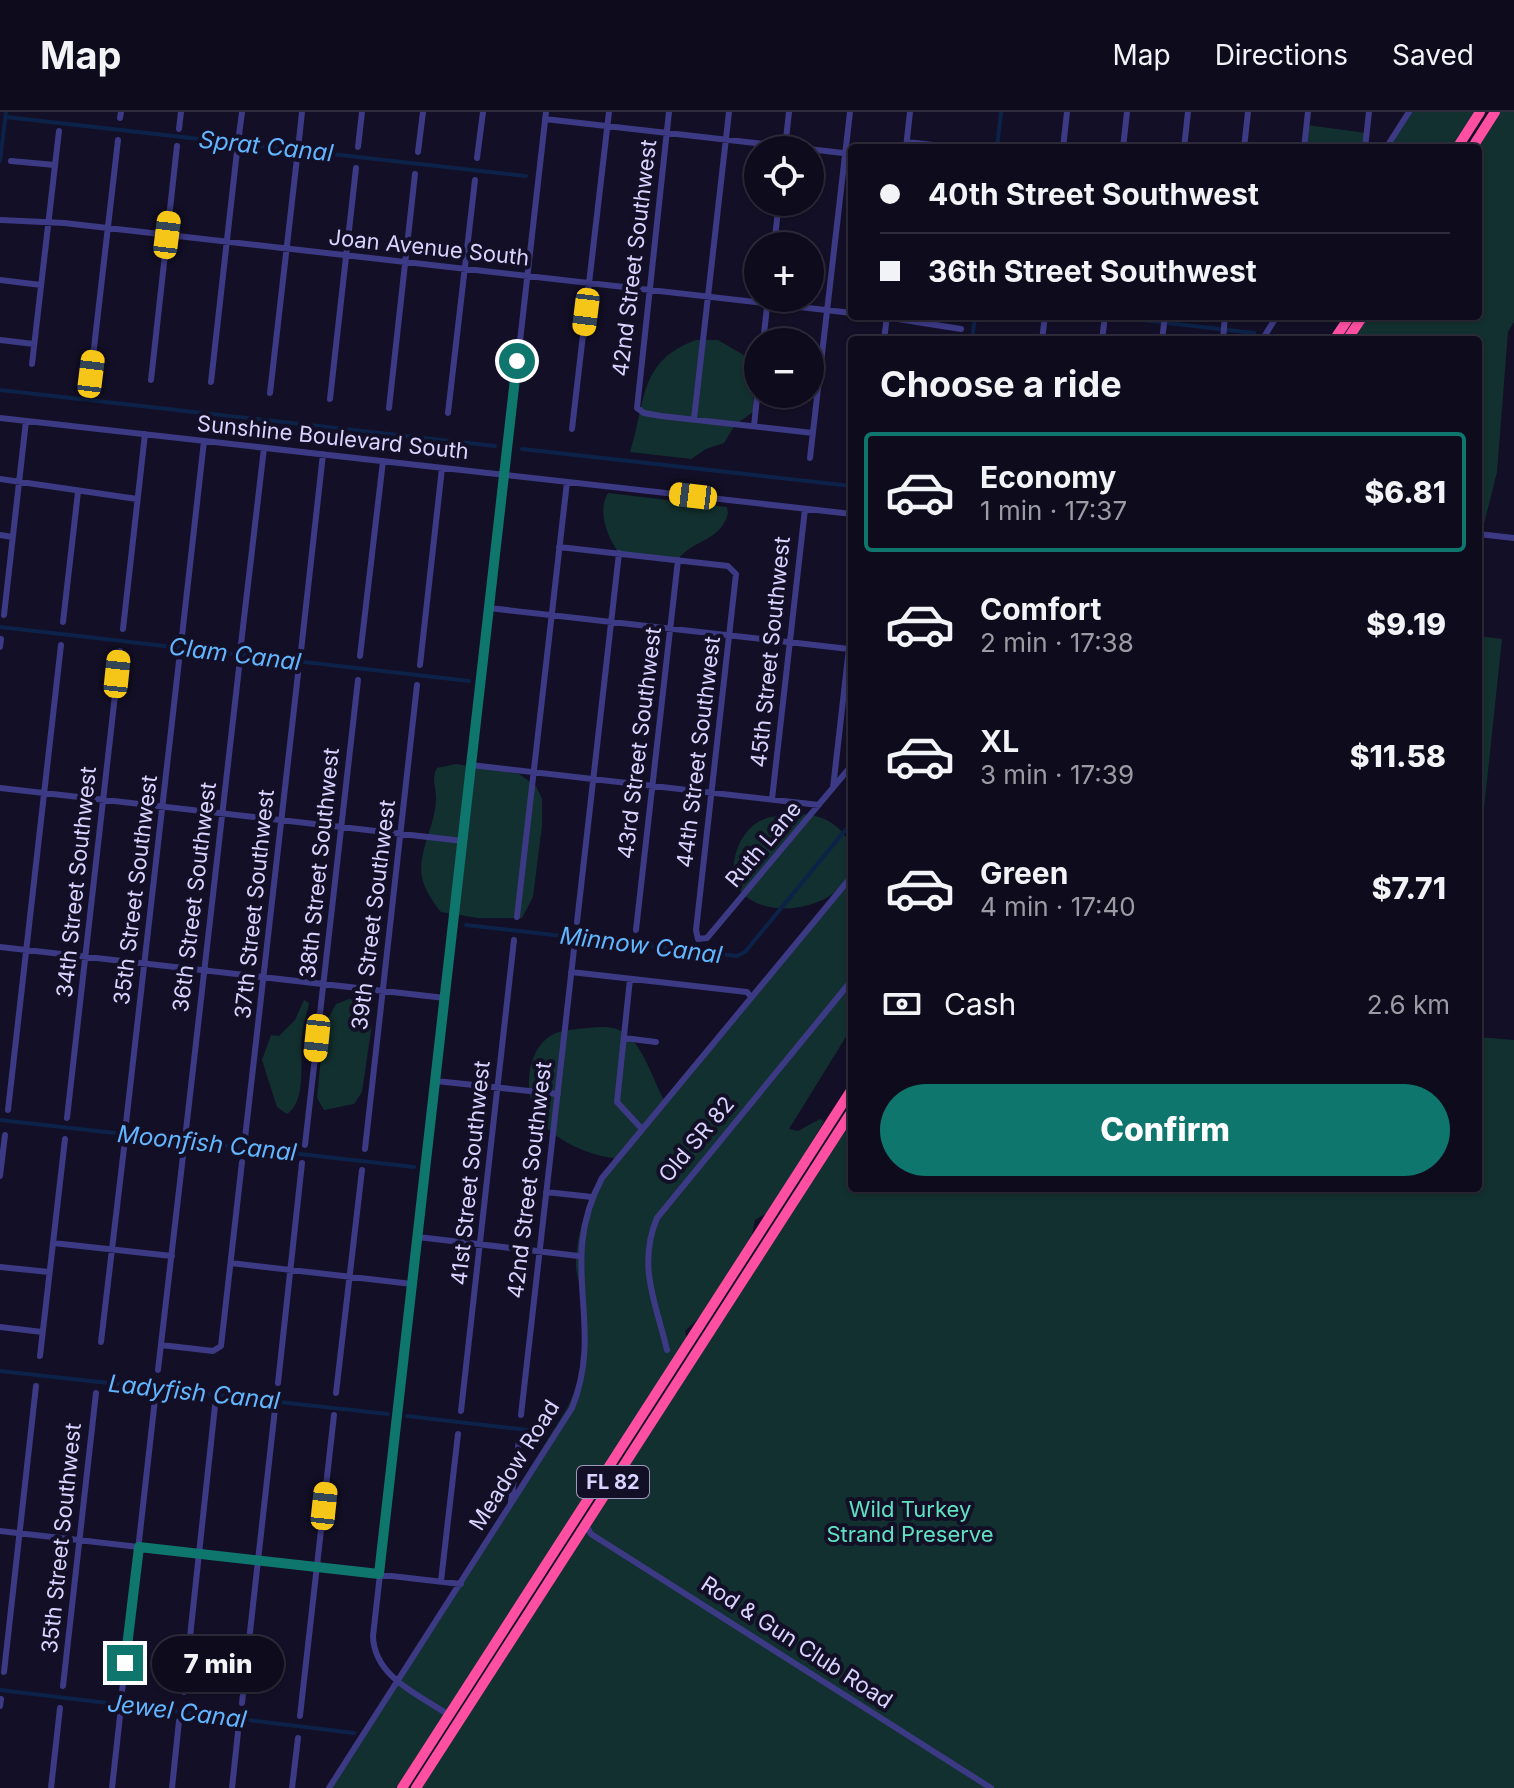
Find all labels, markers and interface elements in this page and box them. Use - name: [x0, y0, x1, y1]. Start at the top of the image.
- text: Map: [40, 32, 121, 78]
- text: Map: [1112, 38, 1171, 72]
- text: Directions: [1215, 38, 1348, 72]
- text: Saved: [1392, 38, 1474, 72]
- water label: Sprat Canal: [197, 125, 335, 167]
- map controls: [744, 136, 824, 408]
- button: locate: [744, 136, 824, 216]
- street label: 42nd Street Southwest: [607, 138, 661, 378]
- text: 40th Street Southwest: [928, 176, 1259, 212]
- car: [152, 210, 182, 260]
- street label: Joan Avenue South: [327, 224, 531, 270]
- button: +: [744, 232, 824, 312]
- text: 36th Street Southwest: [928, 253, 1257, 289]
- car: [571, 287, 601, 337]
- button: −: [744, 328, 824, 408]
- route start: [499, 343, 535, 379]
- car: [76, 349, 106, 399]
- text: Choose a ride: [880, 362, 1122, 406]
- street label: Sunshine Boulevard South: [196, 410, 470, 464]
- icon: car: [884, 456, 956, 528]
- text: Economy: [980, 459, 1116, 495]
- text: $6.81: [1364, 474, 1446, 510]
- car: [668, 481, 718, 511]
- text: 1 min · 17:37: [980, 495, 1127, 526]
- street label: 45th Street Southwest: [745, 535, 795, 769]
- icon: car: [884, 588, 956, 660]
- text: Comfort: [980, 591, 1101, 627]
- text: $9.19: [1366, 606, 1446, 642]
- street label: 43rd Street Southwest: [612, 626, 666, 860]
- text: 2 min · 17:38: [980, 627, 1134, 658]
- water label: Clam Canal: [167, 632, 303, 677]
- street label: 44th Street Southwest: [671, 635, 725, 869]
- car: [103, 649, 131, 699]
- icon: car: [884, 720, 956, 792]
- text: XL: [980, 723, 1019, 759]
- text: $11.58: [1350, 738, 1446, 774]
- street label: 38th Street Southwest: [294, 746, 344, 980]
- text: 3 min · 17:39: [980, 759, 1134, 790]
- street label: 34th Street Southwest: [51, 765, 101, 999]
- street label: 35th Street Southwest: [108, 774, 162, 1006]
- street label: 36th Street Southwest: [167, 780, 221, 1014]
- street label: 37th Street Southwest: [229, 788, 279, 1020]
- street label: Ruth Lane: [720, 796, 806, 892]
- street label: 39th Street Southwest: [346, 798, 400, 1032]
- icon: car: [884, 852, 956, 924]
- text: Green: [980, 855, 1068, 891]
- text: $7.71: [1372, 870, 1446, 906]
- text: 4 min · 17:40: [980, 891, 1136, 922]
- water label: Minnow Canal: [558, 921, 724, 969]
- icon: cash: [880, 982, 924, 1026]
- text: Cash: [944, 986, 1016, 1022]
- text: 2.6 km: [1367, 989, 1450, 1020]
- car: [303, 1013, 331, 1063]
- street label: 41st Street Southwest: [445, 1059, 495, 1287]
- street label: 42nd Street Southwest: [502, 1060, 556, 1300]
- button: Confirm: [880, 1084, 1450, 1176]
- street label: Old SR 82: [653, 1091, 739, 1187]
- water label: Moonfish Canal: [116, 1119, 298, 1167]
- water label: Ladyfish Canal: [107, 1369, 281, 1415]
- street label: Meadow Road: [464, 1395, 564, 1535]
- street label: 35th Street Southwest: [36, 1422, 86, 1654]
- road number: FL 82: [577, 1466, 649, 1498]
- car: [310, 1481, 338, 1531]
- park label: Wild Turkey Strand Preserve: [826, 1496, 994, 1547]
- street label: Rod & Gun Club Road: [696, 1570, 898, 1714]
- callout: 7 min: [153, 1635, 285, 1691]
- route end: [107, 1645, 143, 1681]
- text: 7 min: [184, 1648, 252, 1679]
- water label: Jewel Canal: [106, 1688, 248, 1734]

